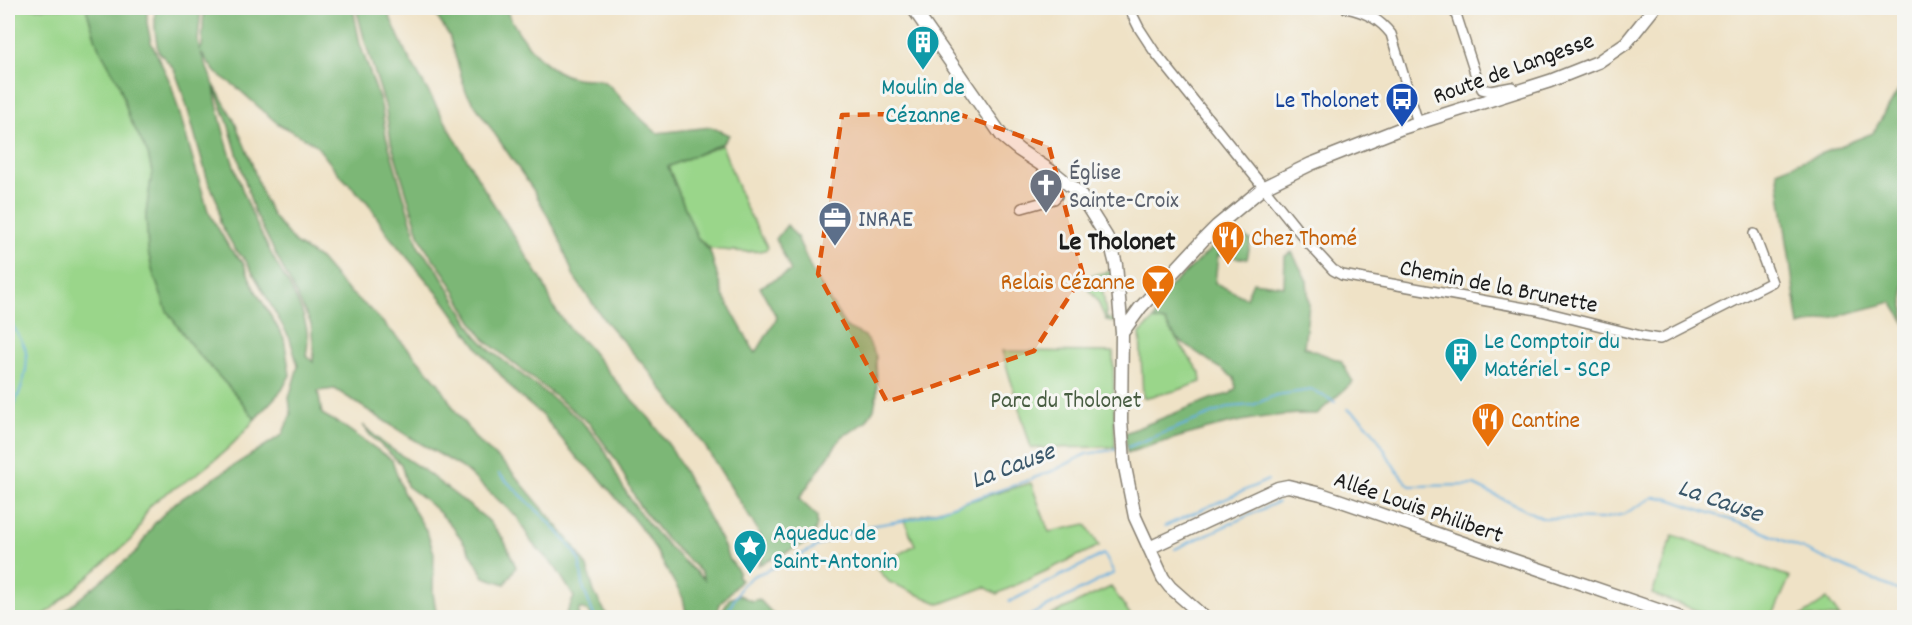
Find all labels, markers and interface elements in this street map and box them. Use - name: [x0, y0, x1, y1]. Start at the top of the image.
- building icon: Moulin de Cézanne: [905, 24, 941, 71]
- street label: Route de Langesse: [1429, 25, 1599, 115]
- place label: Moulin de Cézanne: [881, 72, 965, 134]
- bus stop icon: Le Tholonet: [1384, 81, 1420, 128]
- place label: Le Tholonet: [1275, 85, 1379, 119]
- place label: Église Sainte-Croix: [1069, 157, 1179, 219]
- church icon: Église Sainte-Croix: [1028, 167, 1064, 214]
- office icon: INRAE: [817, 200, 853, 247]
- place label: INRAE: [858, 204, 913, 238]
- restaurant icon: Chez Thomé: [1210, 219, 1246, 266]
- place label: Chez Thomé: [1251, 223, 1357, 257]
- district label: Le Tholonet: [1058, 224, 1176, 263]
- street label: Chemin de la Brunette: [1396, 252, 1600, 324]
- bar icon: Relais Cézanne: [1140, 263, 1176, 310]
- place label: Relais Cézanne: [1000, 267, 1135, 301]
- place label: Le Comptoir du Matériel - SCP: [1484, 326, 1620, 388]
- building icon: Le Comptoir du Matériel - SCP: [1443, 336, 1479, 383]
- park label: Parc du Tholonet: [990, 385, 1142, 419]
- restaurant icon: Cantine: [1470, 401, 1506, 448]
- place label: Cantine: [1511, 405, 1580, 439]
- water label: La Cause: [966, 434, 1062, 500]
- street label: Allée Louis Philibert: [1329, 464, 1507, 554]
- water label: La Cause: [1673, 471, 1769, 535]
- place label: Aqueduc de Saint-Antonin: [773, 518, 898, 580]
- place icon: Aqueduc de Saint-Antonin: [732, 528, 768, 575]

